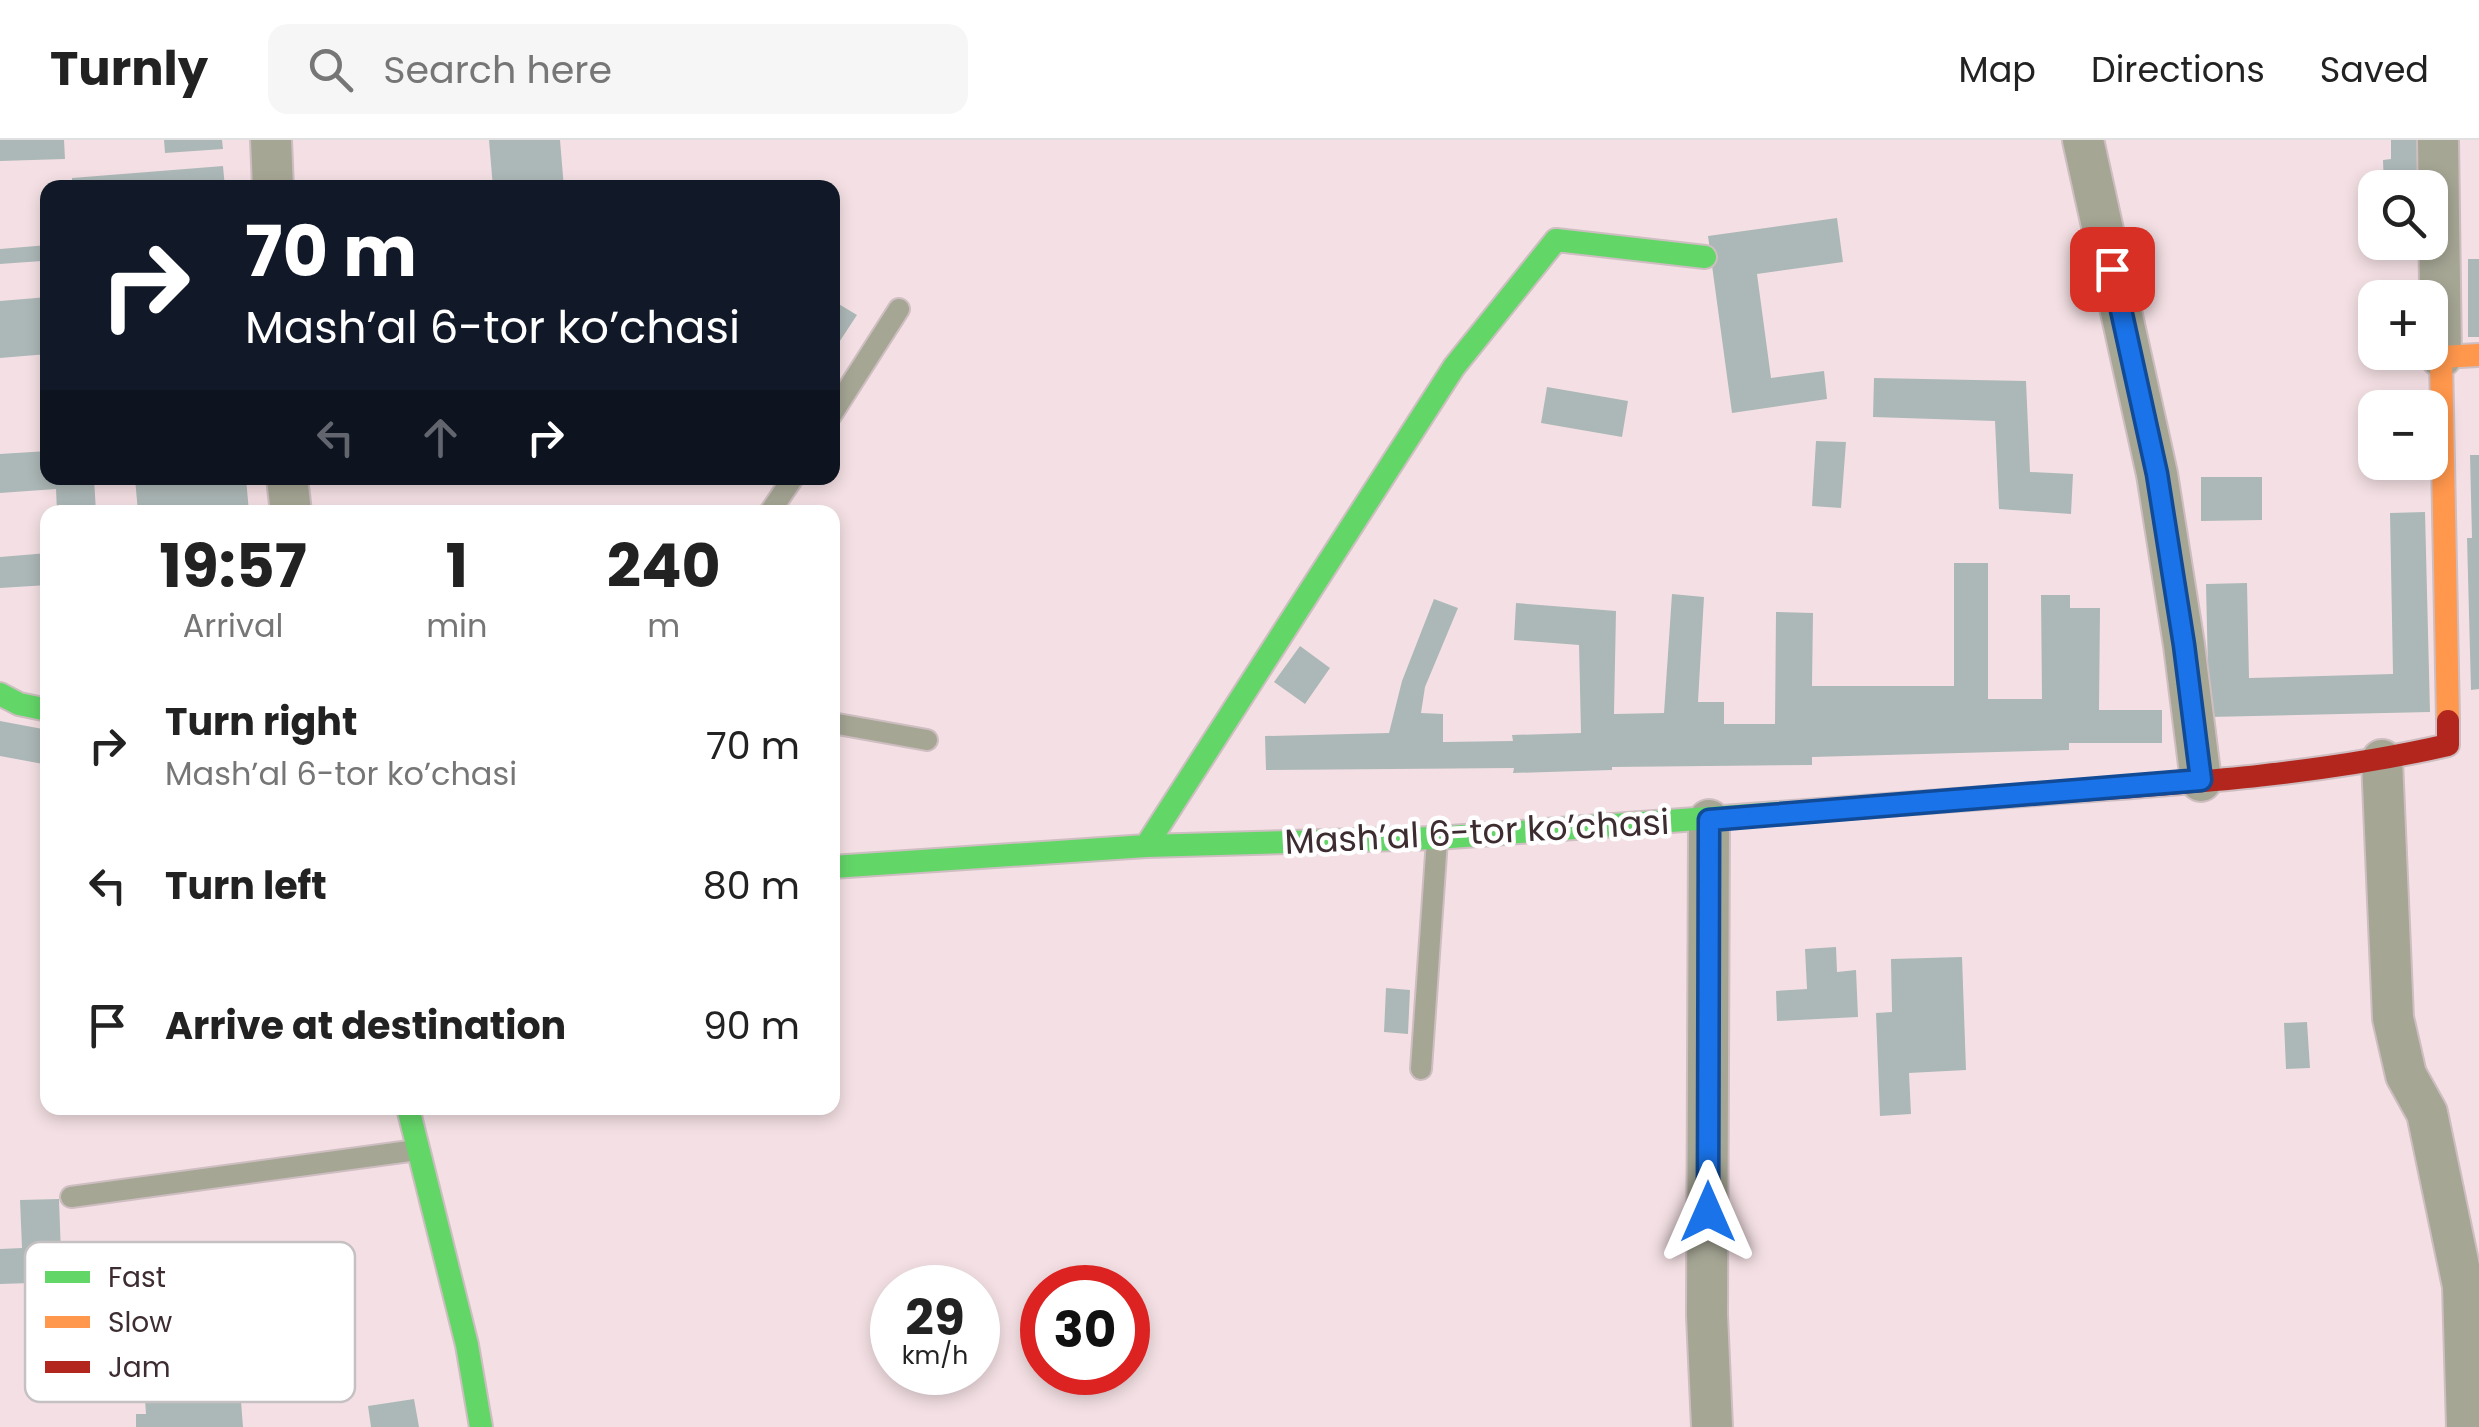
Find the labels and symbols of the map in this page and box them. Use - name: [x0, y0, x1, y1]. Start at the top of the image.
- pin: [2070, 227, 2155, 312]
- street label: Mashʼal 6-tor koʼchasi: [1283, 797, 1671, 866]
- position arrow: [1656, 1160, 1760, 1264]
- legend: [25, 1242, 355, 1402]
- text: Fast: [108, 1258, 166, 1297]
- speed limit sign: 30: [1020, 1265, 1150, 1395]
- text: Slow: [108, 1303, 172, 1342]
- text: Jam: [108, 1348, 171, 1387]

